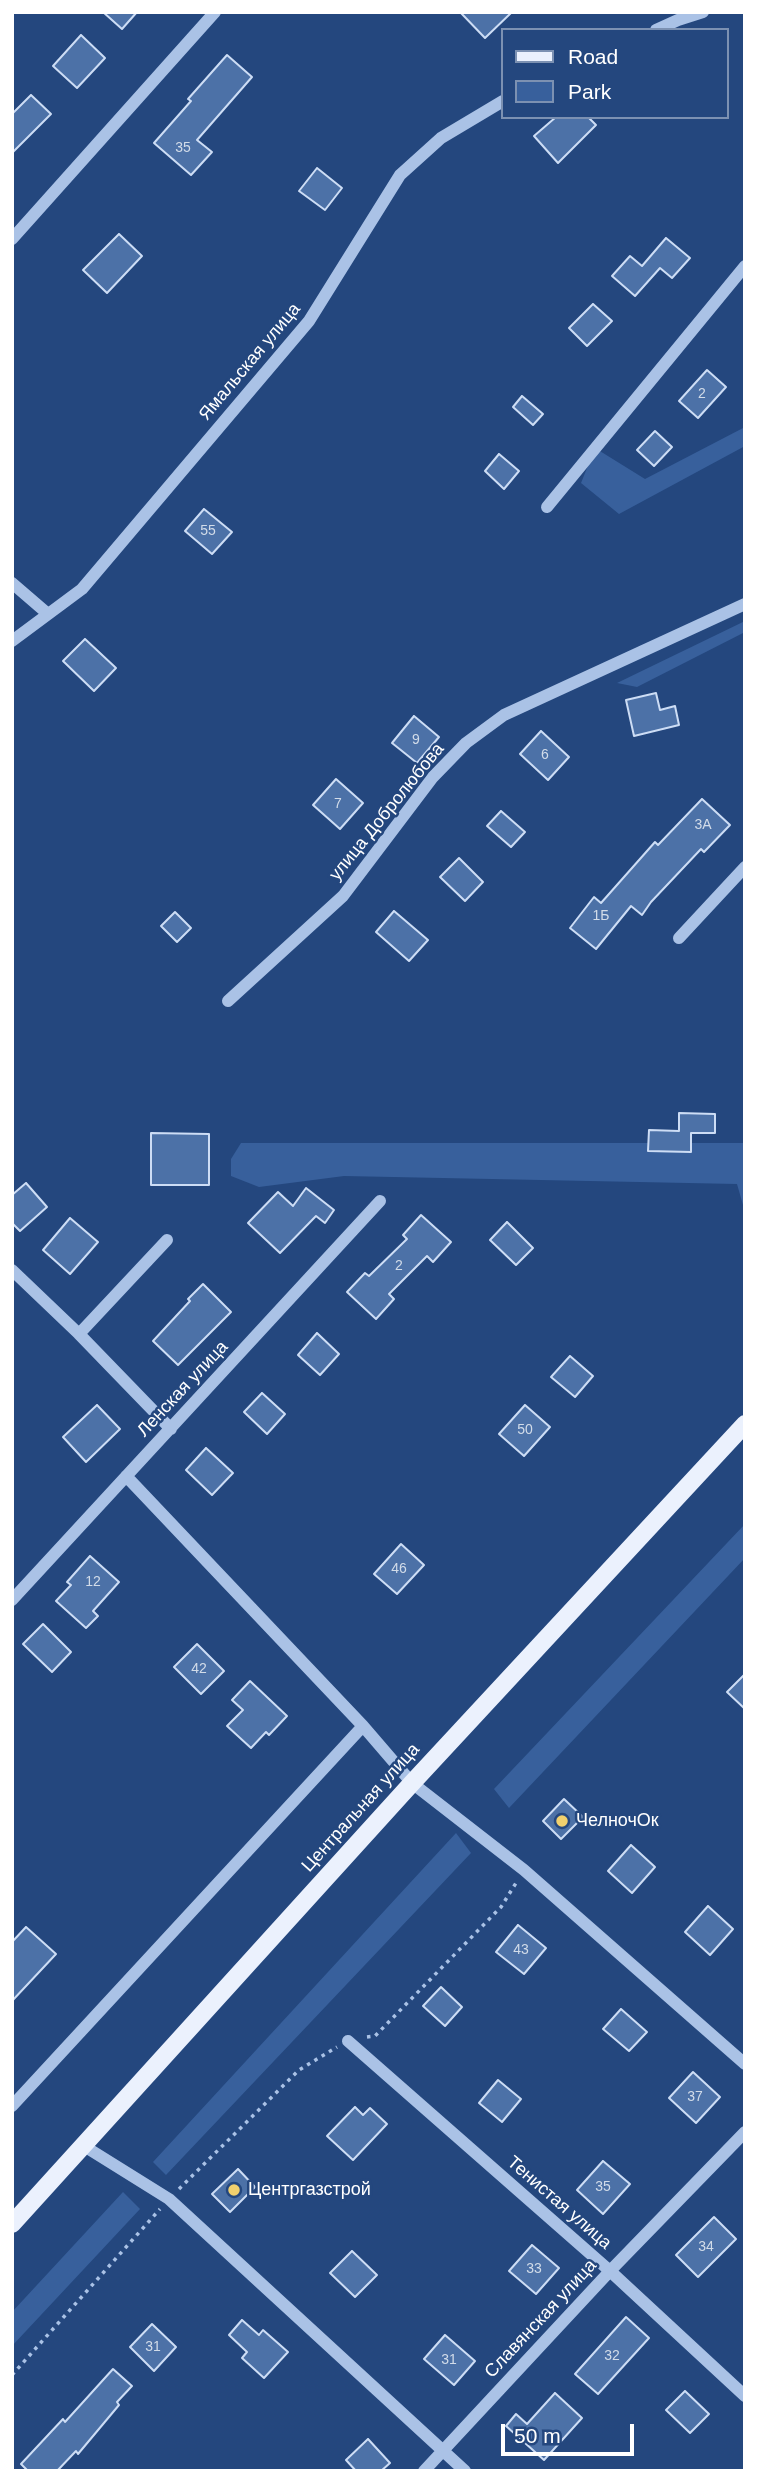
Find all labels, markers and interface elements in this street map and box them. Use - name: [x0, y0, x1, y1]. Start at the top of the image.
- legend: [502, 28, 729, 119]
- text: Road: [568, 45, 618, 68]
- text: Park: [568, 80, 611, 103]
- house number: 35: [175, 140, 191, 156]
- street label: Ямальская улица: [195, 299, 305, 425]
- house number: 2: [698, 386, 706, 402]
- house number: 55: [200, 523, 216, 539]
- house number: 9: [412, 732, 420, 748]
- street label: улица Добролюбова: [325, 739, 449, 885]
- house number: 6: [541, 747, 549, 763]
- house number: 7: [334, 796, 342, 812]
- house number: 3А: [694, 817, 712, 833]
- house number: 1Б: [593, 908, 609, 924]
- house number: 2: [395, 1258, 403, 1274]
- street label: Ленская улица: [133, 1337, 233, 1441]
- house number: 50: [517, 1422, 533, 1438]
- house number: 46: [391, 1561, 407, 1577]
- house number: 12: [85, 1574, 101, 1590]
- house number: 42: [191, 1661, 207, 1677]
- street label: Центральная улица: [298, 1739, 424, 1877]
- place label: ЧелночОк: [576, 1810, 659, 1832]
- marker: ЧелночОк: [554, 1813, 570, 1829]
- house number: 43: [513, 1942, 529, 1958]
- house number: 37: [687, 2089, 703, 2105]
- street label: Тенистая улица: [502, 2152, 616, 2254]
- place label: Центргазстрой: [248, 2179, 371, 2201]
- house number: 35: [595, 2179, 611, 2195]
- marker: Центргазстрой: [226, 2182, 242, 2198]
- house number: 34: [698, 2239, 714, 2255]
- street label: Славянская улица: [481, 2255, 601, 2383]
- house number: 33: [526, 2261, 542, 2277]
- house number: 31: [145, 2339, 161, 2355]
- house number: 32: [604, 2348, 620, 2364]
- house number: 31: [441, 2352, 457, 2368]
- scale bar: [505, 2410, 638, 2454]
- text: 50 m: [514, 2424, 561, 2447]

